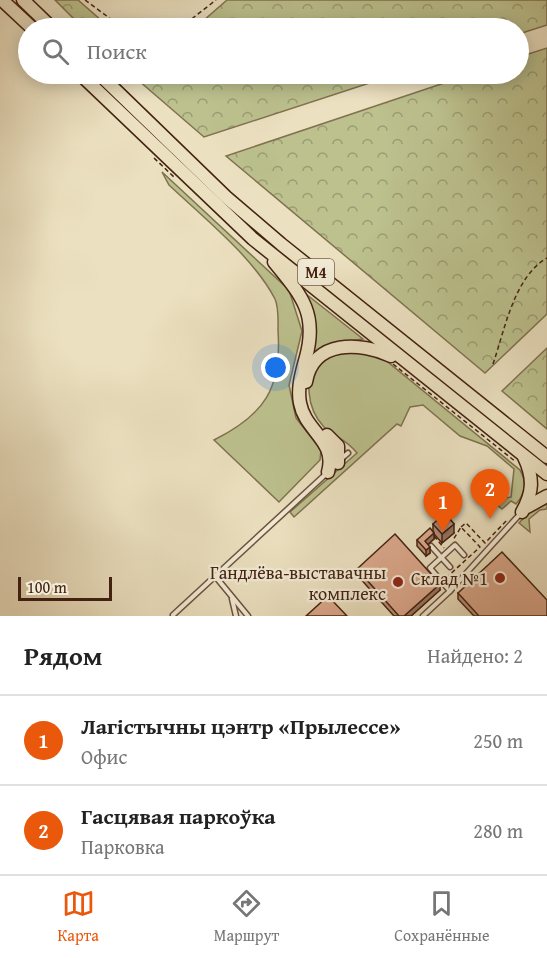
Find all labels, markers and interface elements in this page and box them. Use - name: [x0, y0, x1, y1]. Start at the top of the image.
- search box: [18, 18, 529, 84]
- icon: search: [39, 35, 72, 68]
- text: Поиск: [87, 35, 147, 67]
- road number: М4: [298, 259, 334, 285]
- your location: [261, 353, 290, 382]
- pin: 2: [470, 470, 510, 519]
- pin: 1: [424, 482, 462, 532]
- place label: Гандлёва-выставачны комплекс: [210, 559, 386, 607]
- place label: Склад №1: [411, 565, 488, 592]
- marker: Склад №1: [493, 571, 507, 585]
- scale bar: [18, 574, 112, 602]
- text: 100 m: [27, 575, 67, 599]
- marker: Гандлёва-выставачны комплекс: [391, 575, 405, 589]
- text: Рядом: [24, 636, 102, 675]
- text: Найдено: 2: [427, 641, 523, 670]
- text: Лагістычны цэнтр «Прылессе»: [81, 710, 401, 742]
- text: 1: [38, 726, 49, 755]
- text: 250 m: [473, 726, 523, 755]
- text: Офис: [81, 742, 127, 771]
- text: Гасцявая паркоўка: [81, 800, 276, 832]
- text: 2: [38, 816, 49, 845]
- text: 280 m: [473, 816, 523, 845]
- text: Парковка: [81, 832, 165, 861]
- tab: Карта: [57, 887, 99, 947]
- tab: Маршрут: [214, 887, 279, 947]
- tab: Сохранённые: [394, 887, 490, 947]

